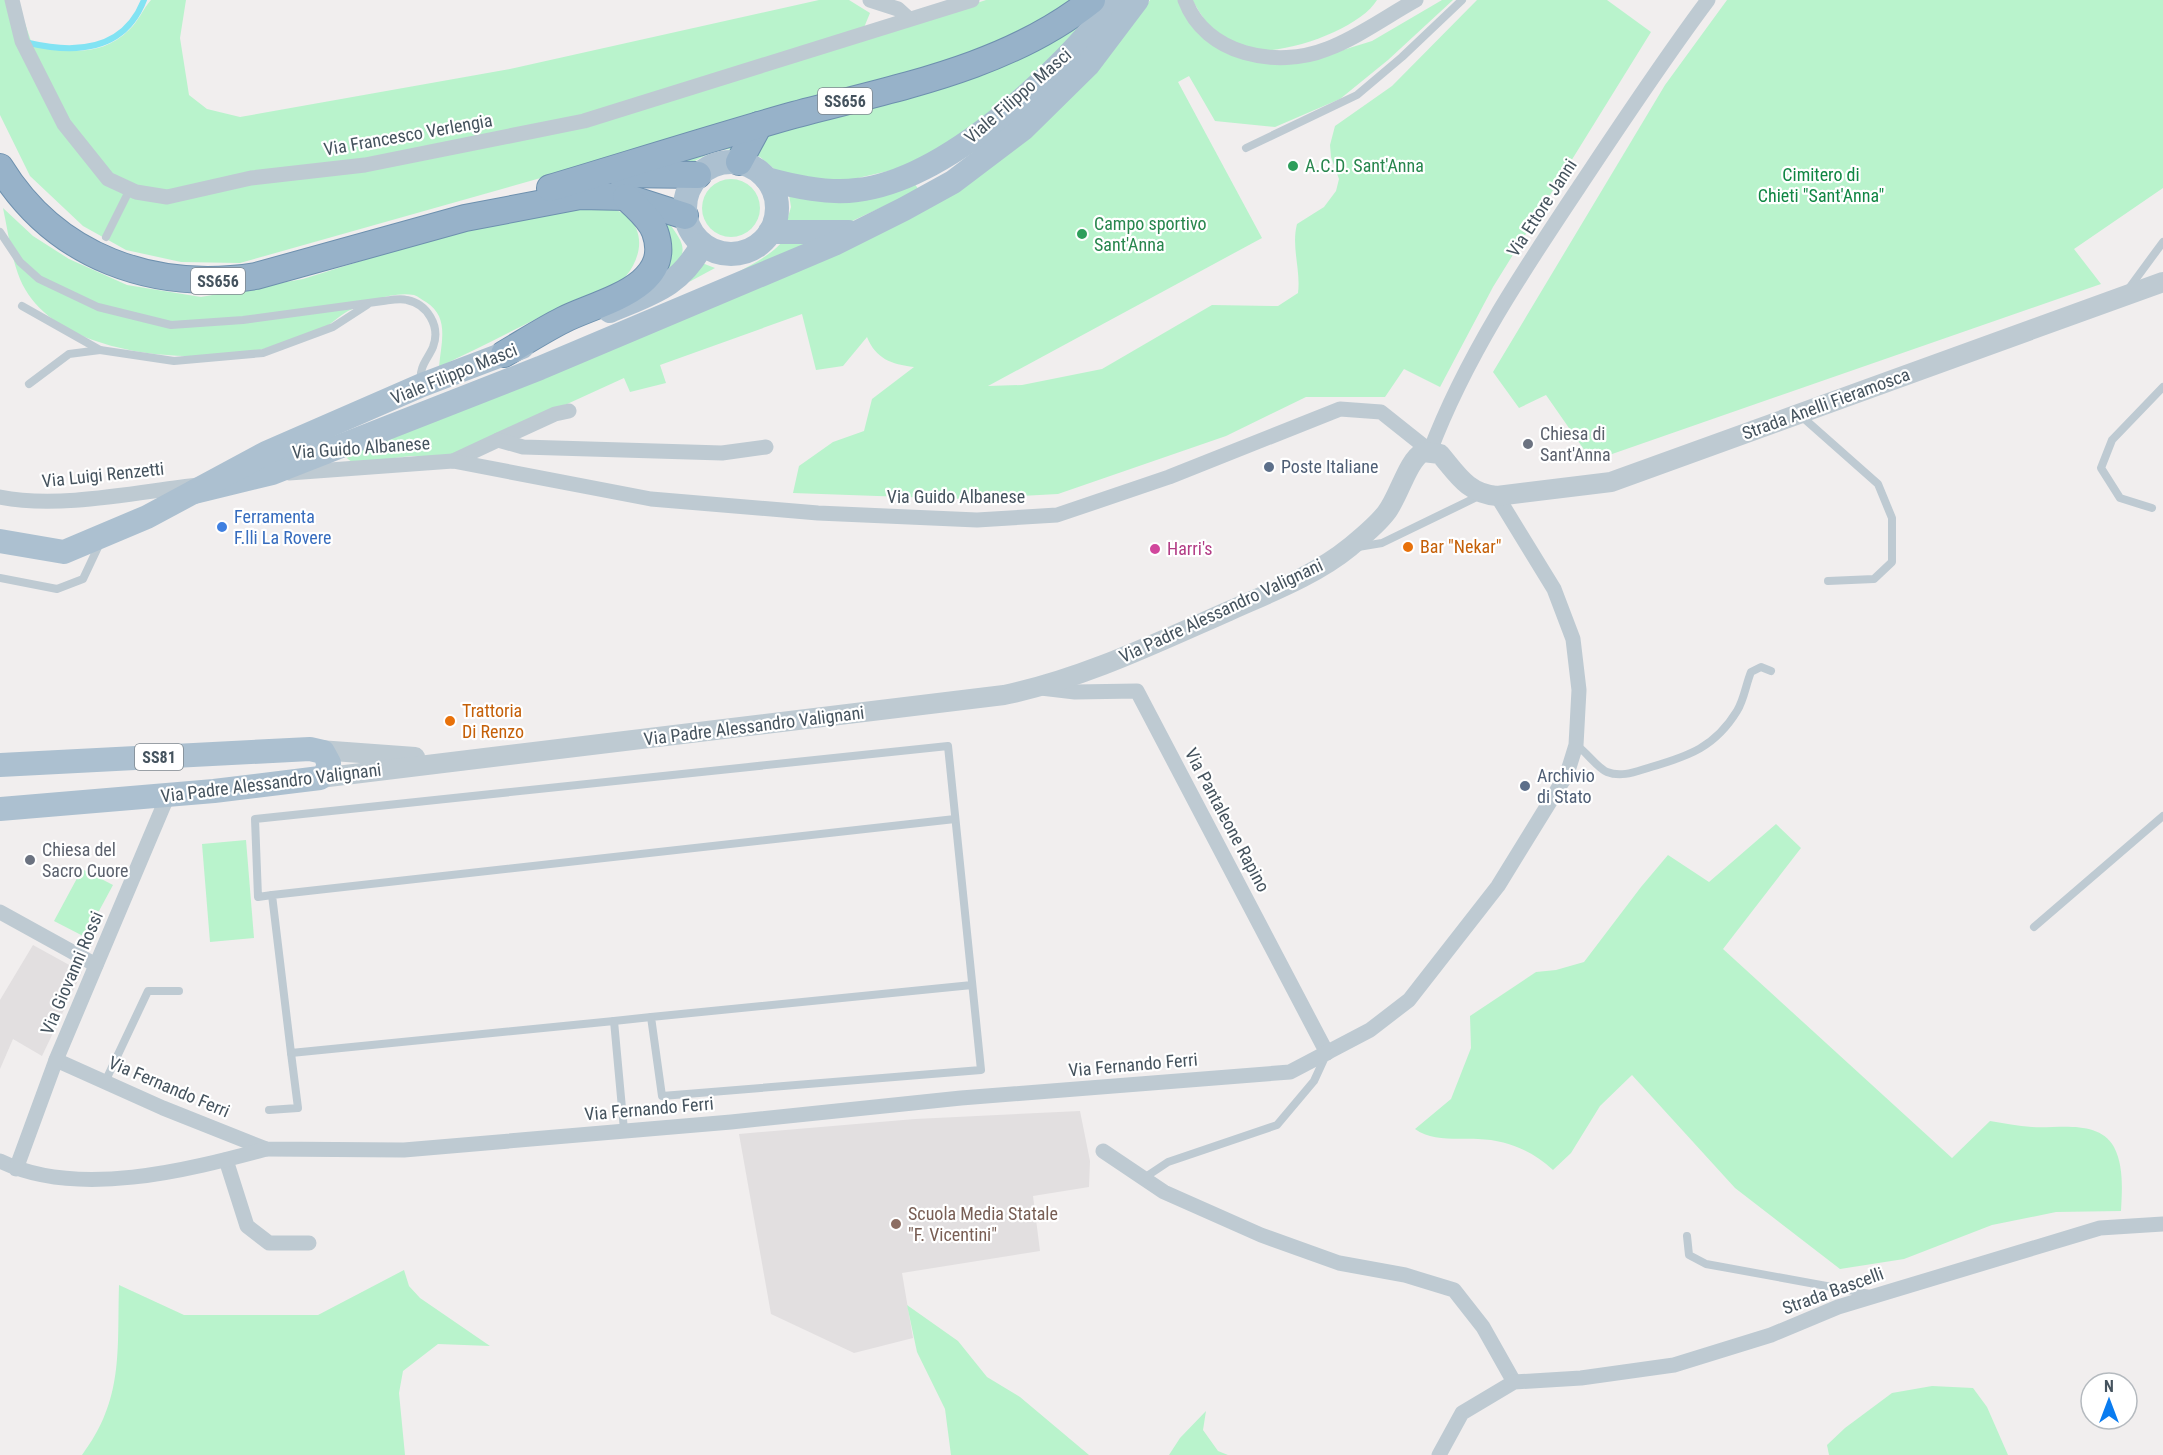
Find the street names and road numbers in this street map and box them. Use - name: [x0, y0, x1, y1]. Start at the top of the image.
- street label: Viale Filippo Masci: [960, 44, 1075, 148]
- road number: SS656: [818, 88, 872, 114]
- street label: Via Francesco Verlengia: [322, 109, 494, 160]
- street label: Via Ettore Janni: [1502, 155, 1581, 261]
- road number: SS656: [191, 268, 245, 294]
- street label: Viale Filippo Masci: [388, 339, 520, 408]
- street label: Strada Anelli Fieramosca: [1739, 363, 1913, 444]
- street label: Via Guido Albanese: [291, 432, 431, 463]
- street label: Via Luigi Renzetti: [41, 458, 165, 491]
- street label: Via Guido Albanese: [887, 486, 1025, 507]
- street label: Via Padre Alessandro Valignani: [1116, 554, 1326, 667]
- street label: Via Padre Alessandro Valignani: [642, 702, 865, 749]
- road number: SS81: [135, 744, 183, 770]
- street label: Via Pantaleone Rapino: [1181, 744, 1274, 895]
- street label: Via Padre Alessandro Valignani: [159, 759, 382, 806]
- street label: Via Giovanni Rossi: [36, 908, 107, 1038]
- street label: Via Fernando Ferri: [1068, 1048, 1198, 1081]
- street label: Via Fernando Ferri: [105, 1052, 233, 1122]
- street label: Via Fernando Ferri: [584, 1092, 714, 1125]
- street label: Strada Bascelli: [1779, 1263, 1886, 1319]

